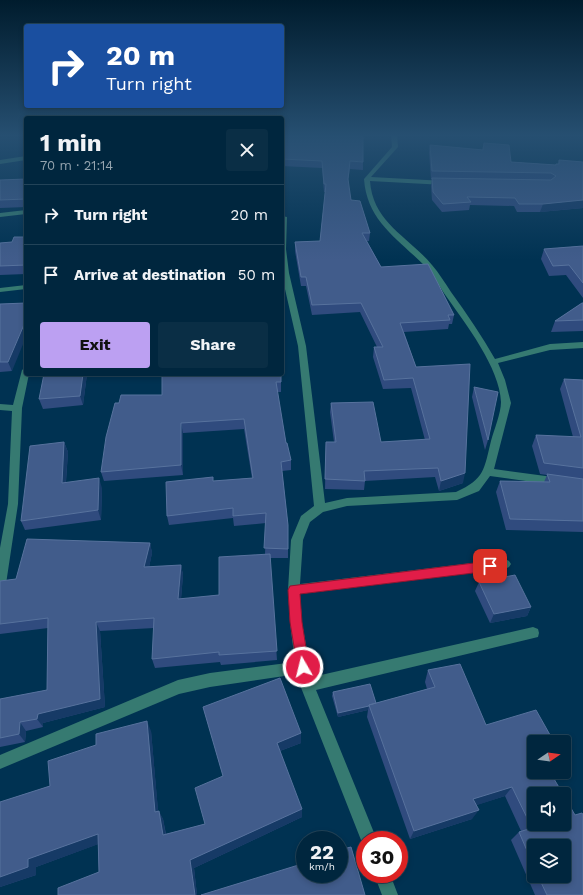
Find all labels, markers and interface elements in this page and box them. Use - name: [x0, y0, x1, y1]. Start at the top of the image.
- text: 20 m: [106, 39, 175, 72]
- icon: right: [40, 40, 92, 92]
- text: Turn right: [106, 73, 192, 94]
- text: 1 min: [40, 129, 102, 157]
- button: close: [226, 129, 268, 171]
- text: 70 m · 21:14: [40, 158, 113, 173]
- icon: right: [40, 204, 62, 226]
- text: Turn right: [74, 206, 147, 224]
- text: 20 m: [231, 206, 268, 224]
- icon: arrive: [40, 264, 62, 286]
- text: Arrive at destination: [74, 266, 226, 284]
- text: 50 m: [238, 266, 275, 284]
- button: Exit: [40, 322, 150, 368]
- button: Share: [158, 322, 268, 368]
- pin: [473, 549, 507, 583]
- icon: arrive: [479, 555, 501, 577]
- position arrow: [282, 646, 324, 688]
- north arrow: [527, 735, 571, 779]
- map controls: [527, 735, 571, 883]
- button: sound: [527, 787, 571, 831]
- speed limit sign: 30: [356, 831, 408, 883]
- button: layers: [527, 839, 571, 883]
- text: 22: [310, 840, 334, 864]
- text: km/h: [309, 861, 335, 872]

